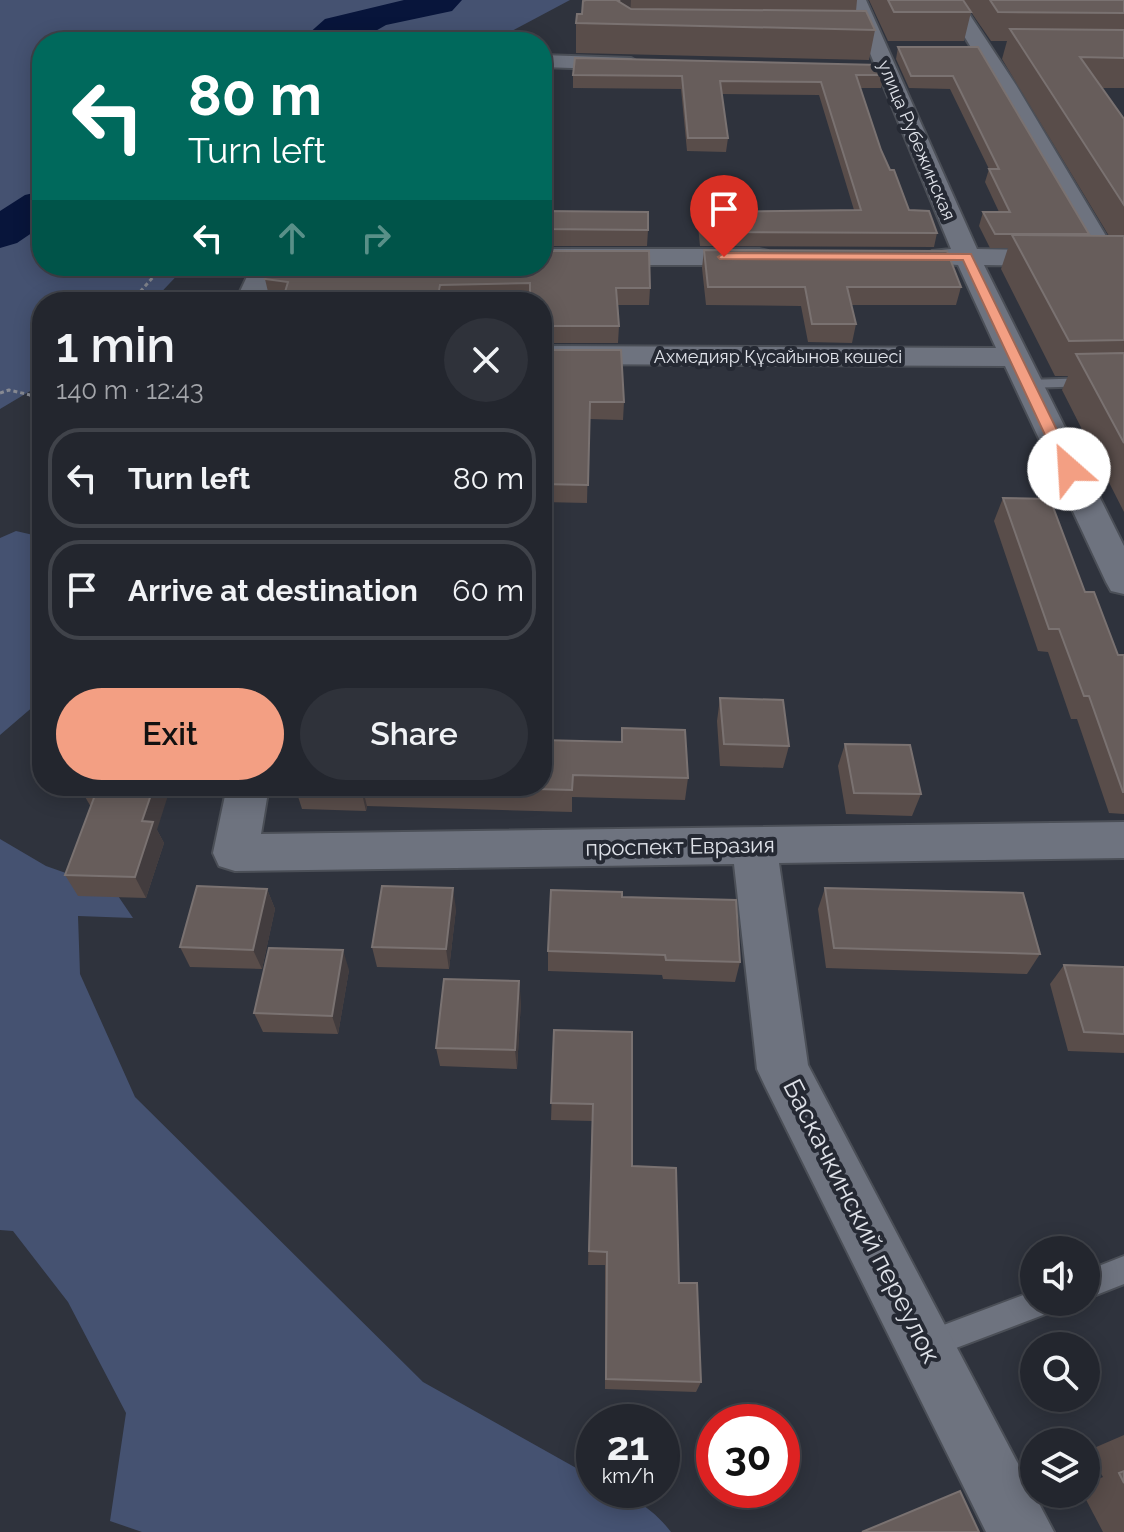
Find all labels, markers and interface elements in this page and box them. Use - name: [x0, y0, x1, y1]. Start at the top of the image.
- street label: улица Рубежинская: [874, 57, 960, 223]
- text: 80 m: [188, 62, 322, 128]
- icon: left: [56, 64, 160, 168]
- text: Turn left: [188, 129, 326, 171]
- pin: [690, 175, 758, 257]
- icon: arrive: [702, 187, 746, 231]
- icon: left: [186, 216, 230, 260]
- icon: ahead: [270, 216, 314, 260]
- icon: right: [354, 216, 398, 260]
- text: 1 min: [56, 317, 175, 373]
- button: close: [444, 318, 528, 402]
- street label: Ахмедияр Құсайынов көшесі: [654, 346, 902, 367]
- text: 140 m · 12:43: [56, 375, 204, 405]
- position arrow: [1027, 427, 1111, 511]
- icon: left: [60, 456, 104, 500]
- text: Turn left: [128, 461, 250, 496]
- text: 80 m: [453, 461, 524, 496]
- icon: arrive: [60, 568, 104, 612]
- text: Arrive at destination: [128, 573, 418, 608]
- text: 60 m: [452, 573, 524, 608]
- button: Exit: [56, 688, 284, 780]
- button: Share: [300, 688, 528, 780]
- street label: проспект Евразия: [585, 831, 775, 861]
- street label: Баскачкинский переулок: [777, 1074, 947, 1368]
- map controls: [1020, 1236, 1100, 1508]
- button: sound: [1020, 1236, 1100, 1316]
- button: search: [1020, 1332, 1100, 1412]
- speed limit sign: 30: [696, 1404, 800, 1508]
- text: 21: [607, 1422, 649, 1469]
- button: layers: [1020, 1428, 1100, 1508]
- text: km/h: [602, 1464, 654, 1488]

